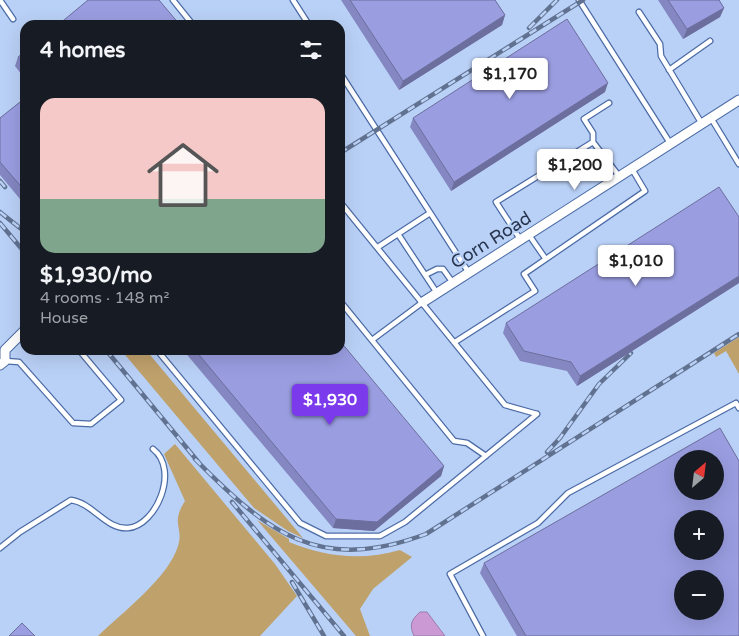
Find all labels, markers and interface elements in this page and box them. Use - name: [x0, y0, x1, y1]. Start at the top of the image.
- icon: filters: [297, 36, 325, 64]
- text: 4 homes: [40, 38, 125, 63]
- pin: $1,170: [469, 58, 551, 100]
- text: $1,170: [483, 64, 537, 84]
- icon: home: [138, 130, 228, 220]
- pin: $1,200: [534, 148, 616, 191]
- text: $1,200: [548, 155, 602, 175]
- street label: Corn Road: [447, 207, 535, 273]
- pin: $1,010: [595, 244, 677, 287]
- text: $1,010: [609, 251, 663, 271]
- text: $1,930/mo: [40, 263, 152, 288]
- text: 4 rooms · 148 m²: [40, 288, 169, 308]
- text: House: [40, 308, 88, 328]
- pin: $1,930: [289, 384, 371, 426]
- text: $1,930: [303, 390, 357, 410]
- north arrow: [674, 450, 724, 500]
- map controls: [674, 450, 724, 620]
- button: +: [674, 510, 724, 560]
- button: −: [674, 570, 724, 620]

